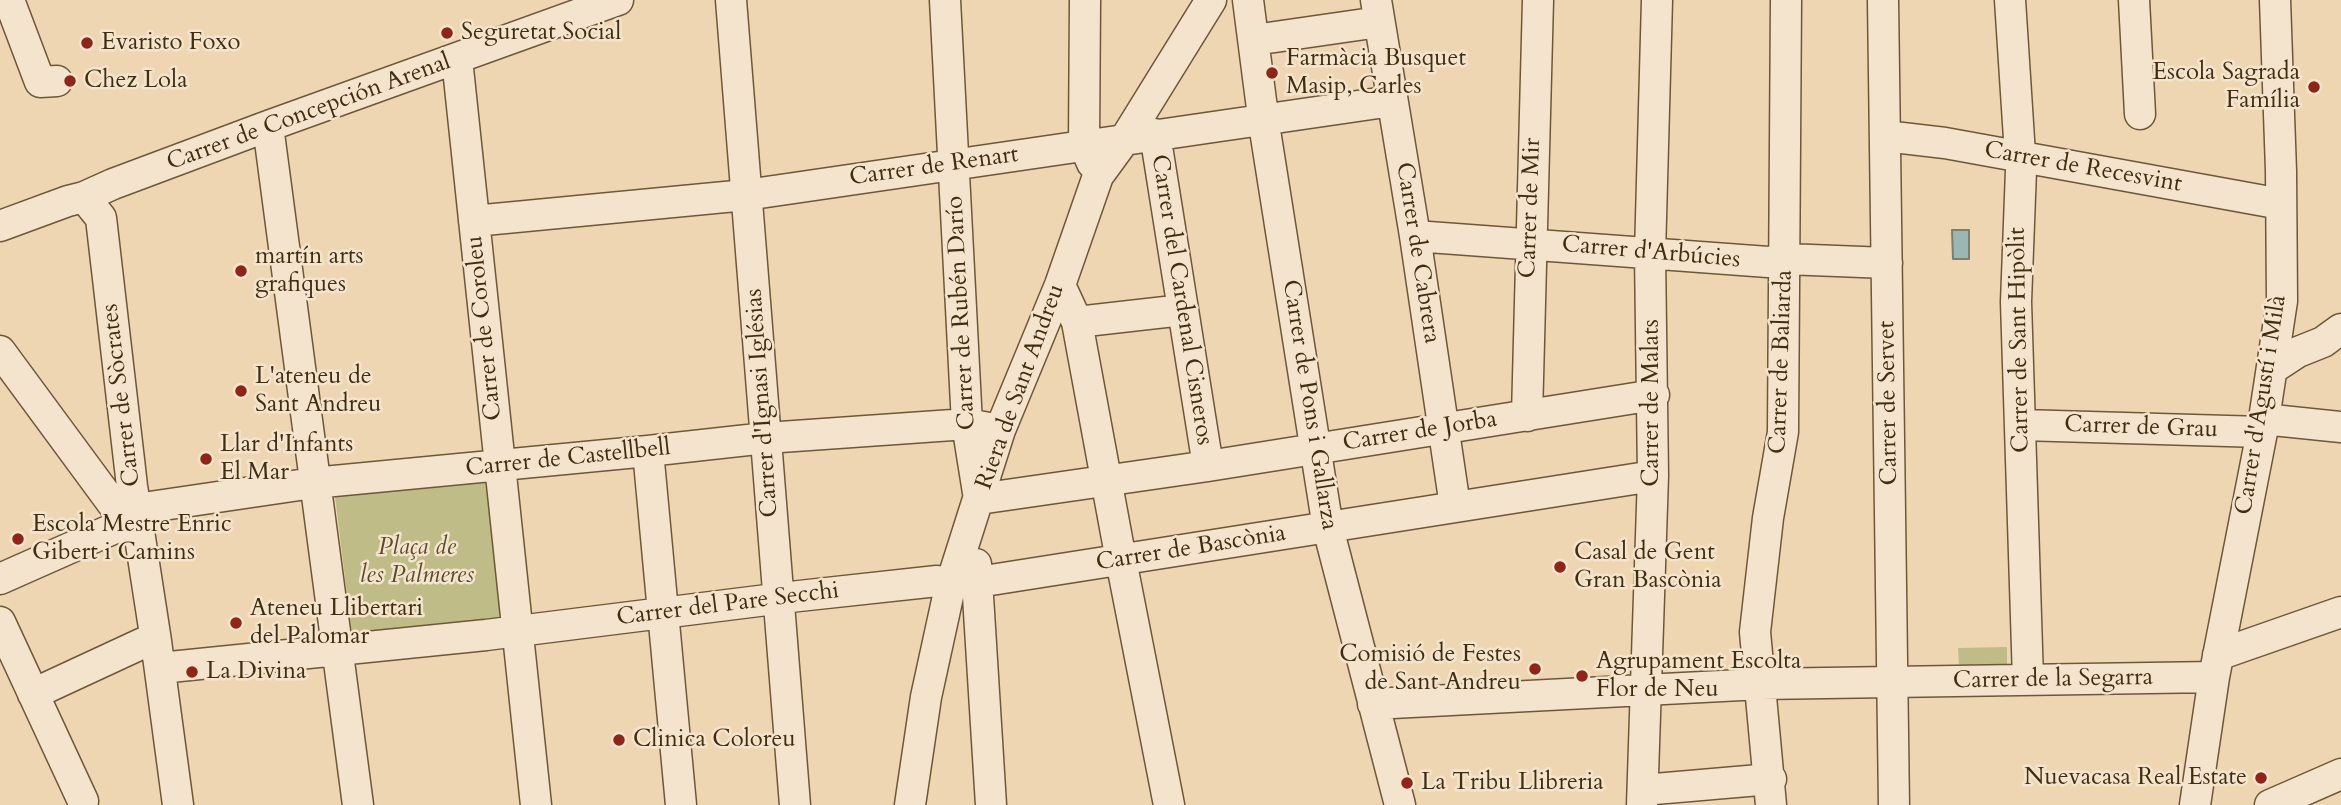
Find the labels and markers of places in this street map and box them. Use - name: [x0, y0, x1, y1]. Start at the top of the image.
- place label: Seguretat Social: [461, 19, 621, 47]
- marker: Seguretat Social: [439, 25, 455, 41]
- place label: Evaristo Foxo: [101, 29, 240, 57]
- marker: Evaristo Foxo: [79, 35, 95, 51]
- place label: Farmàcia Busquet Masip, Carles: [1286, 45, 1466, 101]
- place label: Escola Sagrada Família: [2152, 59, 2300, 115]
- marker: Farmàcia Busquet Masip, Carles: [1264, 65, 1280, 81]
- place label: Chez Lola: [84, 67, 188, 95]
- marker: Chez Lola: [62, 73, 78, 89]
- marker: Escola Sagrada Família: [2306, 79, 2322, 95]
- place label: martín arts grafiques: [255, 243, 364, 299]
- marker: martín arts grafiques: [233, 263, 249, 279]
- place label: L'ateneu de Sant Andreu: [255, 363, 381, 419]
- marker: L'ateneu de Sant Andreu: [233, 383, 249, 399]
- place label: Llar d'Infants El Mar: [220, 431, 353, 487]
- marker: Llar d'Infants El Mar: [198, 451, 214, 467]
- place label: Escola Mestre Enric Gibert i Camins: [32, 511, 232, 567]
- marker: Escola Mestre Enric Gibert i Camins: [10, 531, 26, 547]
- place label: Casal de Gent Gran Bascònia: [1574, 539, 1722, 595]
- marker: Casal de Gent Gran Bascònia: [1552, 559, 1568, 575]
- place label: Ateneu Llibertari del Palomar: [250, 595, 423, 651]
- marker: Ateneu Llibertari del Palomar: [228, 615, 244, 631]
- place label: Comisió de Festes de Sant Andreu: [1339, 641, 1521, 697]
- place label: Agrupament Escolta Flor de Neu: [1596, 648, 1801, 704]
- place label: La Divina: [206, 658, 306, 686]
- marker: Comisió de Festes de Sant Andreu: [1527, 661, 1543, 677]
- marker: La Divina: [184, 664, 200, 680]
- marker: Agrupament Escolta Flor de Neu: [1574, 668, 1590, 684]
- place label: Clinica Coloreu: [633, 726, 796, 754]
- marker: Clinica Coloreu: [611, 732, 627, 748]
- place label: Nuevacasa Real Estate: [2024, 764, 2247, 792]
- place label: La Tribu Llibreria: [1421, 769, 1604, 797]
- marker: Nuevacasa Real Estate: [2253, 770, 2269, 786]
- marker: La Tribu Llibreria: [1399, 775, 1415, 791]

